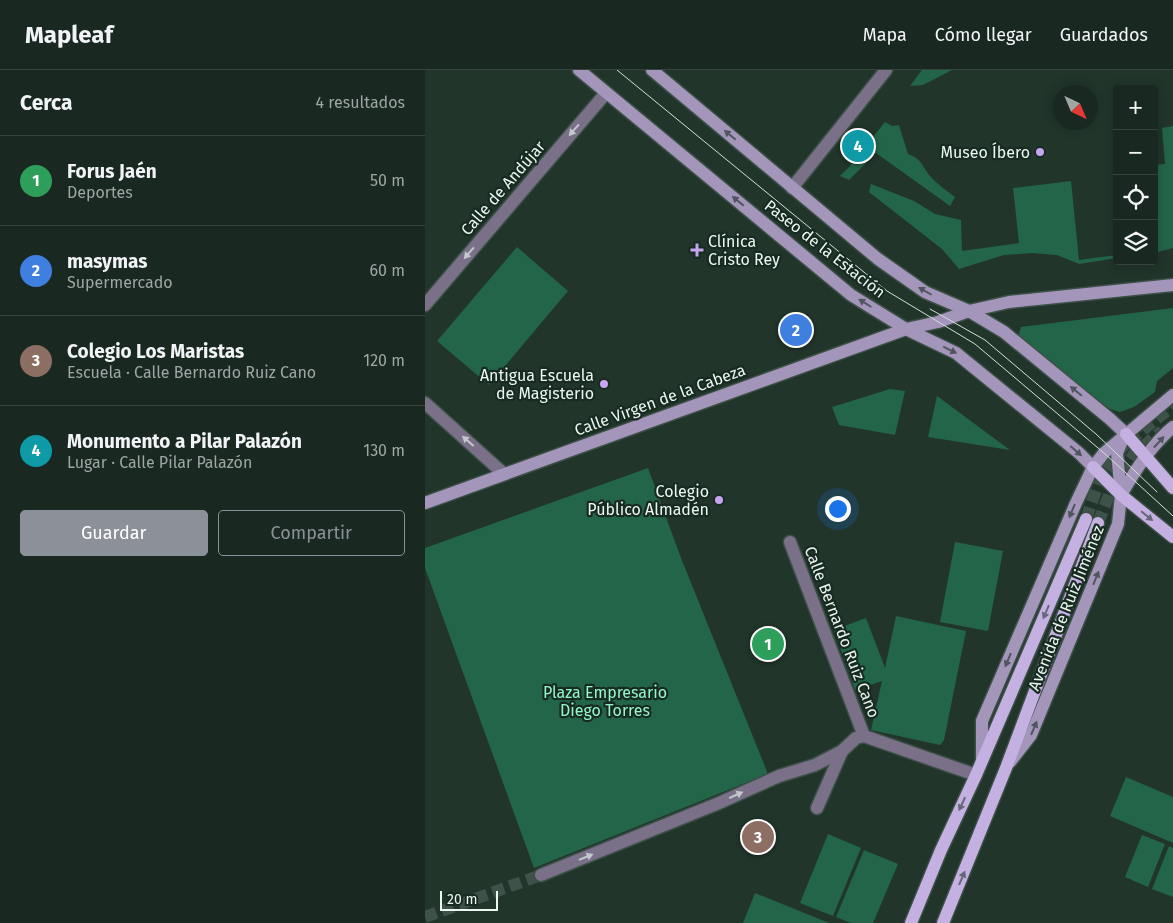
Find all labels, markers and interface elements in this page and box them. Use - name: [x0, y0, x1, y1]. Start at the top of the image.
- text: Mapleaf: [25, 21, 113, 49]
- text: Mapa: [863, 24, 907, 46]
- text: Cómo llegar: [935, 24, 1032, 46]
- text: Guardados: [1060, 24, 1148, 46]
- north arrow: [1053, 85, 1098, 130]
- map controls: [1113, 85, 1158, 265]
- button: +: [1113, 85, 1158, 130]
- text: Cerca: [20, 90, 72, 116]
- text: 4 resultados: [316, 93, 405, 112]
- one-way arrow: [569, 123, 580, 136]
- pin: 4: [842, 127, 874, 165]
- one-way arrow: [724, 129, 736, 141]
- button: −: [1113, 130, 1158, 175]
- street label: Calle de Andújar: [457, 136, 550, 239]
- place label: Museo Íbero: [940, 142, 1030, 162]
- marker: Museo Íbero: [1034, 146, 1046, 158]
- text: Forus Jaén: [67, 160, 157, 183]
- text: 1: [32, 171, 40, 190]
- text: 50 m: [370, 171, 405, 190]
- button: locate: [1113, 175, 1158, 220]
- text: Deportes: [67, 183, 133, 202]
- one-way arrow: [732, 196, 745, 207]
- street label: Paseo de la Estación: [761, 196, 889, 302]
- button: layers: [1113, 220, 1158, 265]
- place label: Clínica Cristo Rey: [708, 232, 780, 269]
- marker: Clínica Cristo Rey: [690, 243, 704, 257]
- one-way arrow: [463, 247, 475, 259]
- text: masymas: [67, 250, 147, 273]
- text: 2: [32, 261, 40, 280]
- text: 60 m: [370, 261, 405, 280]
- text: Supermercado: [67, 273, 173, 292]
- one-way arrow: [917, 287, 932, 295]
- one-way arrow: [858, 299, 871, 308]
- pin: 2: [780, 311, 812, 349]
- text: Colegio Los Maristas: [67, 340, 244, 363]
- one-way arrow: [943, 346, 957, 354]
- text: 3: [32, 351, 40, 370]
- text: 120 m: [363, 351, 405, 370]
- street label: Calle Virgen de la Cabeza: [572, 360, 748, 440]
- text: Escuela · Calle Bernardo Ruiz Cano: [67, 363, 316, 382]
- place label: Antigua Escuela de Magisterio: [480, 366, 594, 403]
- marker: Antigua Escuela de Magisterio: [598, 378, 610, 390]
- one-way arrow: [1070, 385, 1083, 396]
- text: Monumento a Pilar Palazón: [67, 430, 302, 453]
- one-way arrow: [461, 436, 474, 447]
- one-way arrow: [1153, 436, 1165, 448]
- text: 4: [31, 441, 41, 460]
- text: 130 m: [363, 441, 405, 460]
- one-way arrow: [1070, 446, 1083, 457]
- text: Lugar · Calle Pilar Palazón: [67, 453, 252, 472]
- place label: Colegio Público Almadén: [587, 482, 709, 519]
- marker: Colegio Público Almadén: [713, 494, 725, 506]
- your location: [825, 496, 851, 522]
- one-way arrow: [1068, 504, 1076, 519]
- button: Guardar: [20, 510, 208, 556]
- button: Compartir: [218, 510, 405, 556]
- one-way arrow: [1141, 510, 1153, 521]
- street label: Avenida de Ruiz Jiménez: [1024, 523, 1108, 693]
- street label: Calle Bernardo Ruiz Cano: [800, 544, 884, 720]
- one-way arrow: [1092, 571, 1100, 585]
- one-way arrow: [1042, 605, 1050, 620]
- pin: 1: [752, 625, 784, 663]
- one-way arrow: [1004, 653, 1012, 668]
- park label: Plaza Empresario Diego Torres: [543, 683, 667, 720]
- one-way arrow: [1031, 721, 1039, 735]
- one-way arrow: [729, 791, 743, 799]
- one-way arrow: [958, 797, 966, 811]
- pin: 3: [742, 818, 774, 856]
- one-way arrow: [579, 853, 594, 861]
- one-way arrow: [958, 871, 966, 885]
- scale bar: [440, 888, 497, 911]
- text: 20 m: [447, 891, 477, 908]

